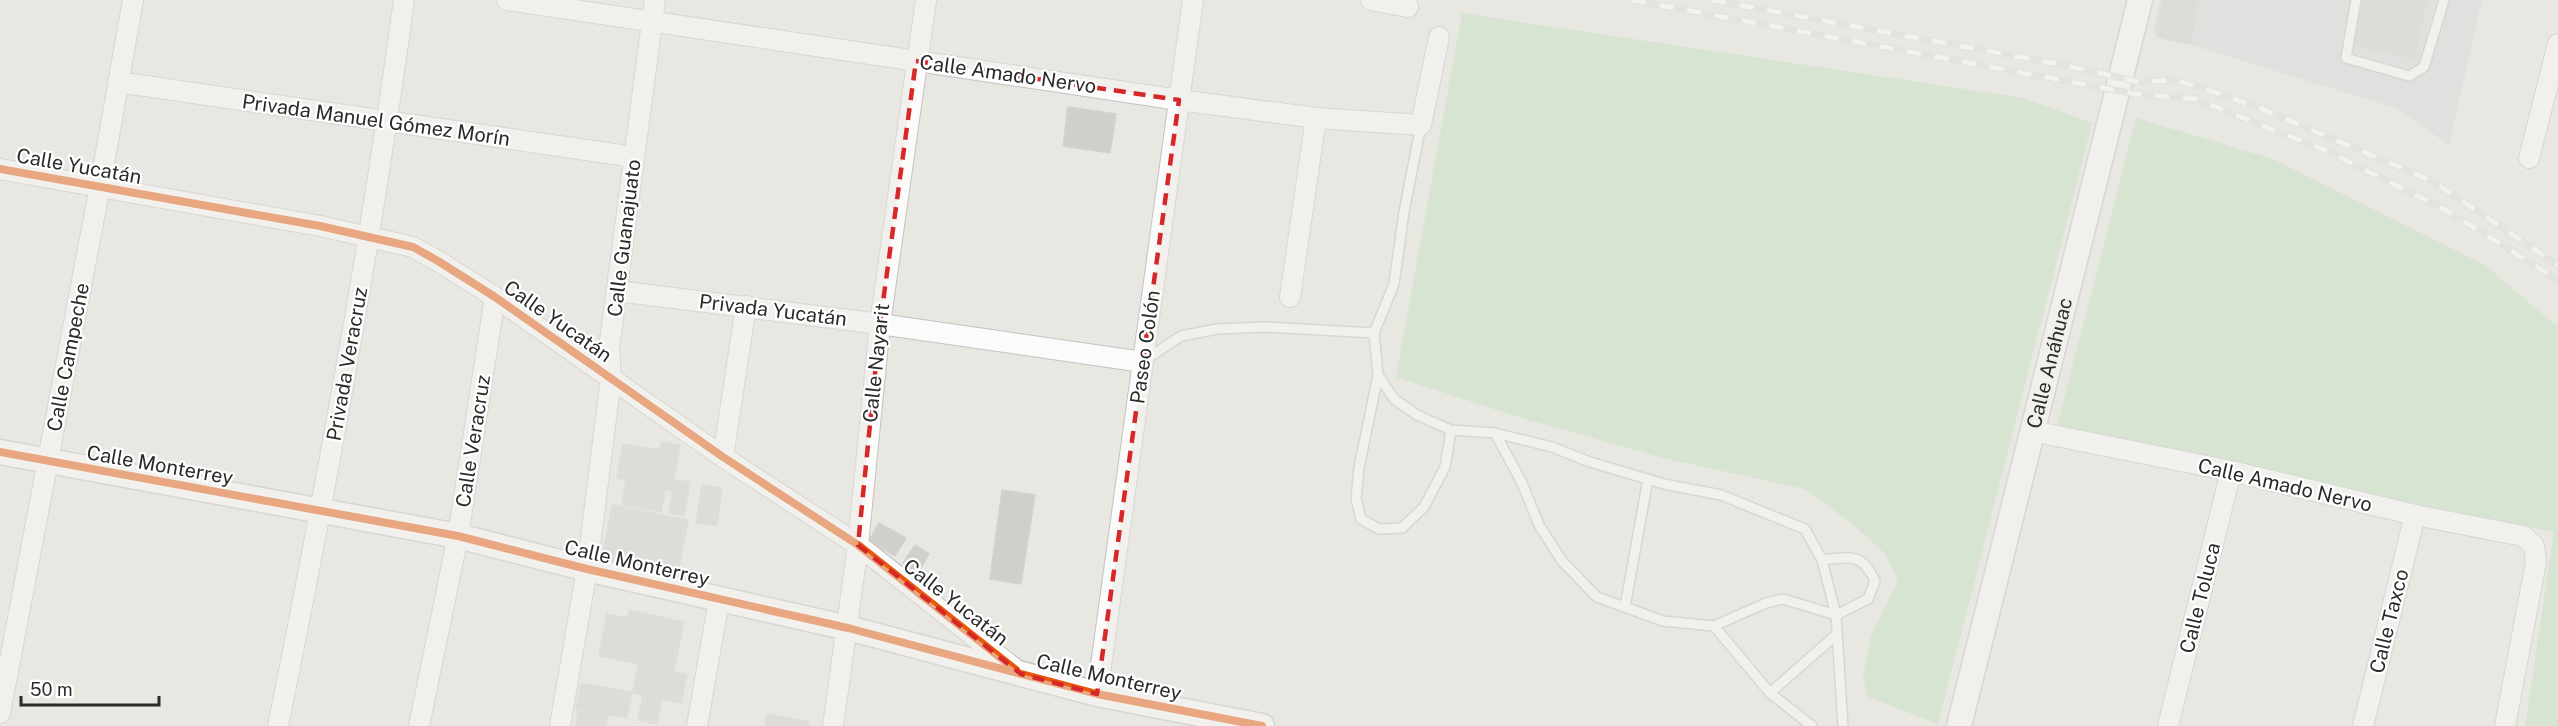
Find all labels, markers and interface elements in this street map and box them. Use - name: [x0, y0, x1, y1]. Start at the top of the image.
- street label: Calle Amado Nervo: [918, 50, 1098, 98]
- street label: Privada Manuel Gómez Morín: [240, 89, 512, 151]
- street label: Calle Yucatán: [15, 143, 143, 189]
- street label: Calle Guanajuato: [602, 158, 646, 318]
- street label: Calle Yucatán: [499, 275, 617, 367]
- street label: Calle Campeche: [42, 281, 94, 433]
- street label: Privada Veracruz: [322, 285, 372, 443]
- street label: Privada Yucatán: [698, 289, 848, 331]
- street label: Paseo Colón: [1125, 289, 1165, 405]
- street label: Calle Anáhuac: [2022, 295, 2077, 431]
- street label: Calle Nayarit: [858, 302, 894, 424]
- street label: Calle Veracruz: [451, 373, 495, 509]
- street label: Calle Monterrey: [85, 440, 235, 490]
- street label: Calle Amado Nervo: [2196, 453, 2374, 517]
- street label: Calle Monterrey: [562, 535, 712, 591]
- street label: Calle Toluca: [2175, 540, 2225, 656]
- street label: Calle Yucatán: [899, 554, 1013, 650]
- street label: Calle Taxco: [2364, 566, 2414, 676]
- street label: Calle Monterrey: [1034, 649, 1184, 705]
- scale bar: [21, 669, 159, 707]
- text: 50 m: [30, 679, 73, 700]

